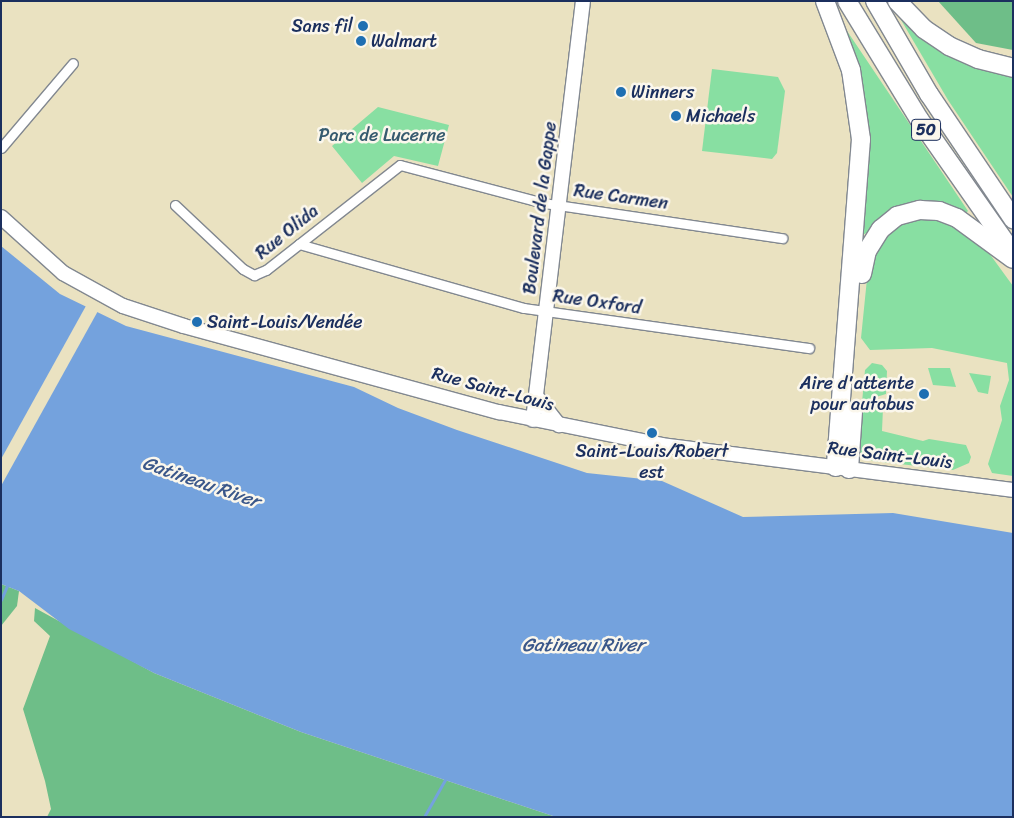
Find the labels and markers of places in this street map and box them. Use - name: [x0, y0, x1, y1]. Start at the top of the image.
- place label: Sans fil: [292, 15, 353, 37]
- marker: Sans fil: [357, 20, 369, 32]
- place label: Walmart: [371, 30, 437, 52]
- marker: Walmart: [355, 35, 367, 47]
- place label: Winners: [631, 81, 694, 103]
- marker: Winners: [615, 86, 627, 98]
- place label: Michaels: [686, 105, 755, 127]
- marker: Michaels: [670, 110, 682, 122]
- place label: Saint-Louis/Vendée: [207, 311, 363, 333]
- marker: Saint-Louis/Vendée: [191, 316, 203, 328]
- place label: Aire d'attente pour autobus: [801, 373, 914, 416]
- marker: Aire d'attente pour autobus: [918, 388, 930, 400]
- marker: Saint-Louis/Robert est: [646, 427, 658, 439]
- place label: Saint-Louis/Robert est: [575, 441, 729, 484]

